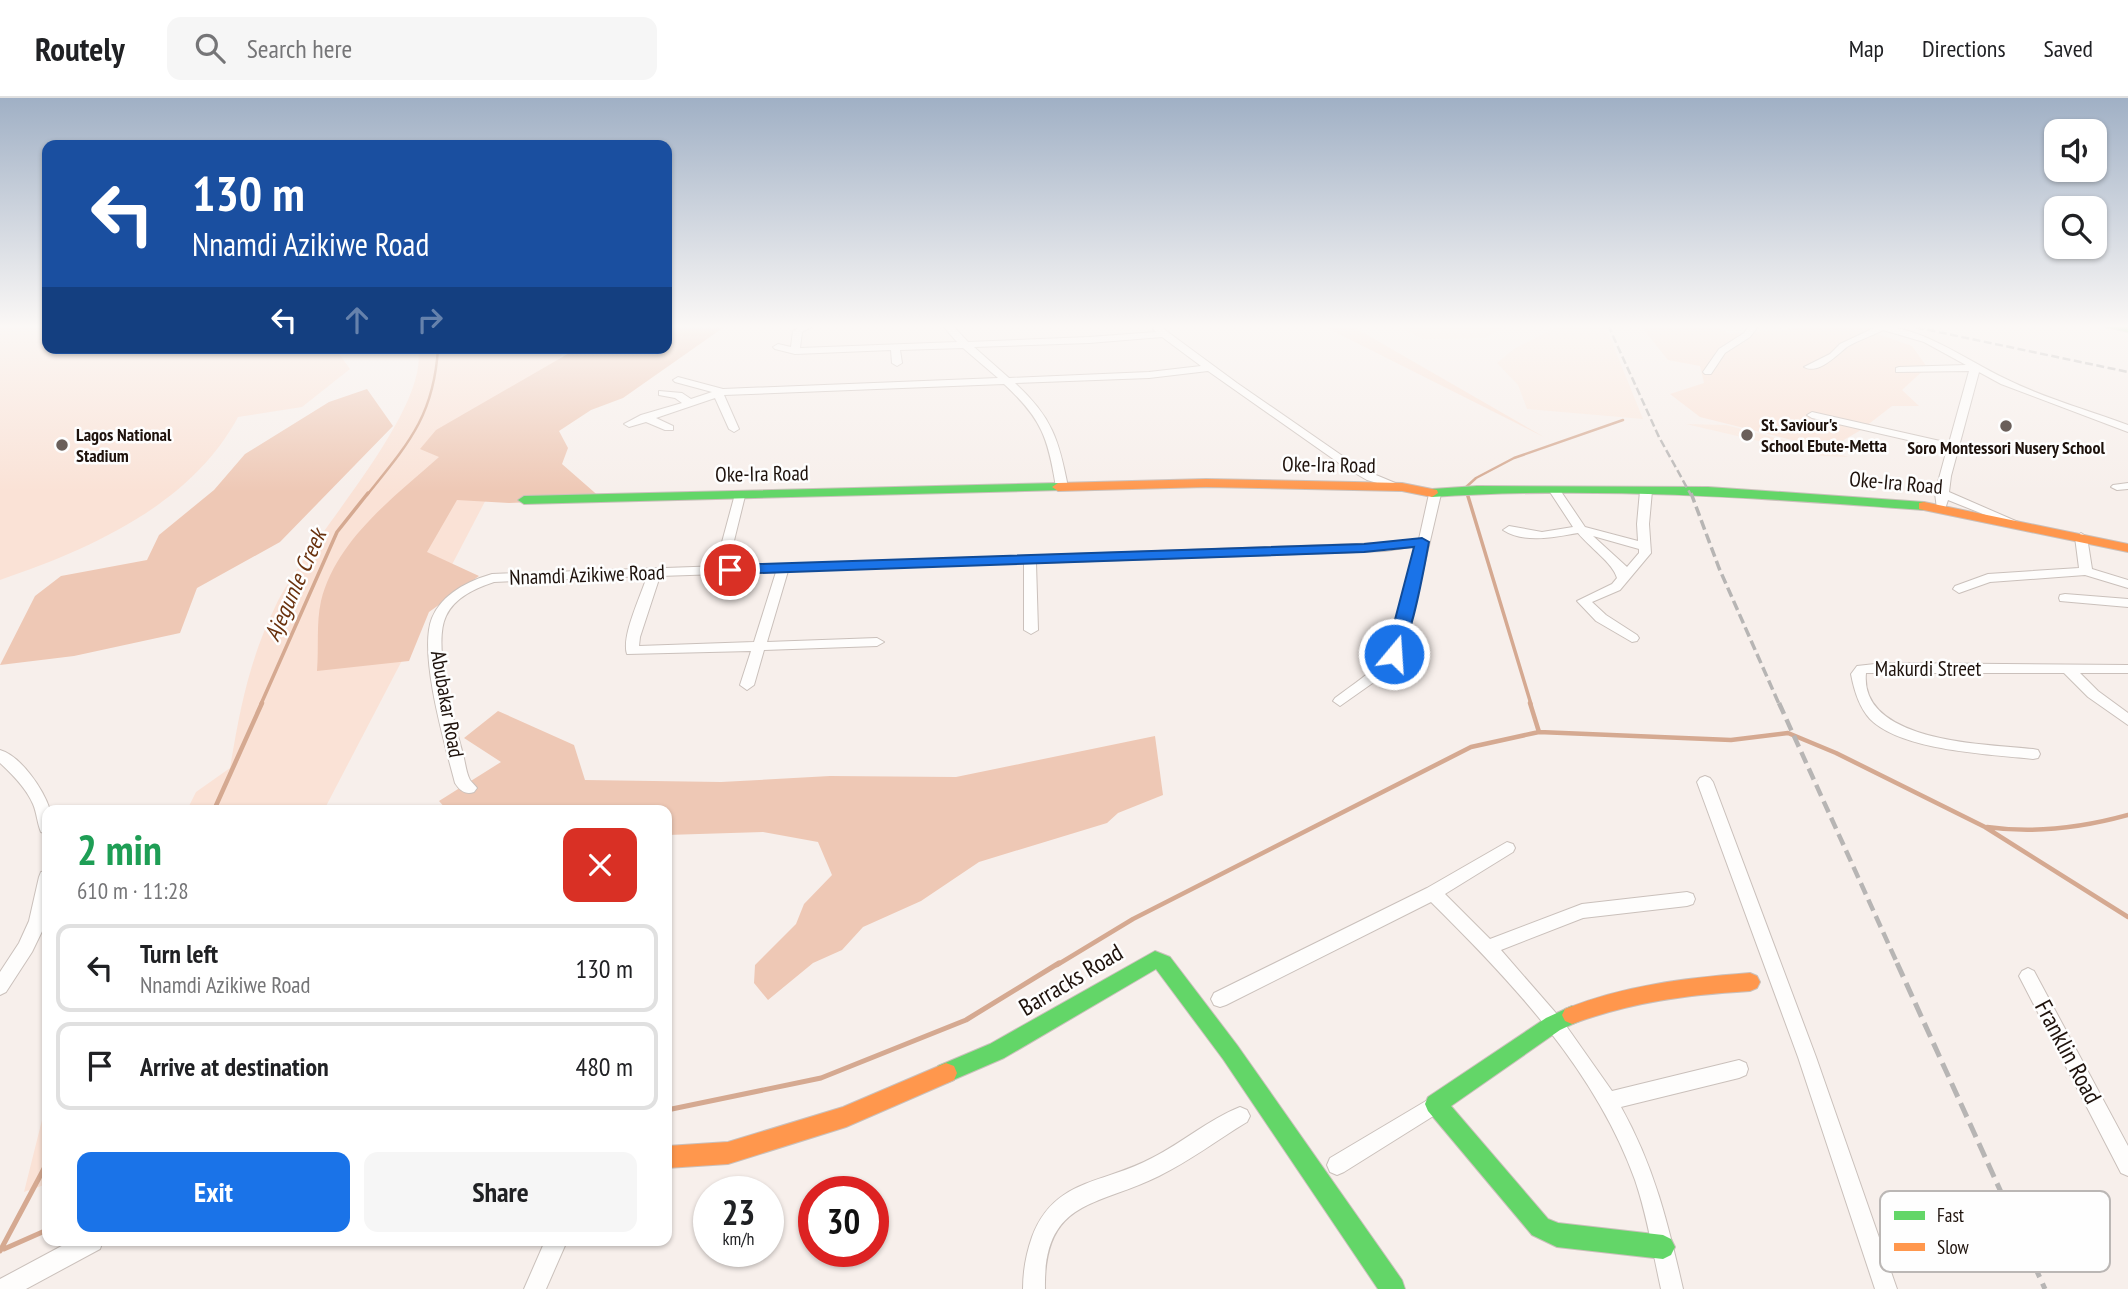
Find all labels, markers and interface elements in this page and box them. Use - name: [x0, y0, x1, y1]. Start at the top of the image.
- search box: [167, 17, 657, 80]
- text: Routely: [35, 27, 125, 70]
- icon: search: [191, 29, 229, 67]
- text: Search here: [247, 32, 352, 65]
- text: Map: [1849, 33, 1884, 64]
- text: Directions: [1922, 33, 2006, 64]
- text: Saved: [2044, 33, 2093, 64]
- map controls: [2044, 119, 2107, 259]
- button: sound: [2044, 119, 2107, 182]
- text: 130 m: [192, 161, 305, 225]
- icon: left: [77, 168, 168, 259]
- button: search: [2044, 196, 2107, 259]
- text: Nnamdi Azikiwe Road: [192, 223, 429, 265]
- icon: left: [265, 301, 303, 339]
- icon: ahead: [338, 301, 376, 339]
- icon: right: [411, 301, 449, 339]
- place label: St. Saviour's School Ebute-Metta: [1761, 413, 1887, 457]
- marker: Soro Montessori Nusery School: [1998, 418, 2014, 434]
- place label: Lagos National Stadium: [76, 423, 172, 467]
- marker: St. Saviour's School Ebute-Metta: [1739, 427, 1755, 443]
- place label: Soro Montessori Nusery School: [1907, 436, 2105, 459]
- marker: Lagos National Stadium: [54, 437, 70, 453]
- street label: Oke-Ira Road: [1282, 450, 1376, 479]
- street label: Oke-Ira Road: [715, 459, 809, 488]
- street label: Oke-Ira Road: [1848, 465, 1944, 500]
- water label: Ajegunle Creek: [257, 522, 333, 645]
- pin: [700, 540, 760, 600]
- icon: arrive: [711, 551, 749, 589]
- street label: Nnamdi Azikiwe Road: [509, 558, 665, 591]
- position arrow: [1357, 617, 1431, 691]
- street label: Abubakar Road: [425, 648, 470, 760]
- street label: Makurdi Street: [1875, 655, 1981, 682]
- text: 2 min: [77, 822, 162, 877]
- button: close: [563, 828, 637, 902]
- text: 610 m · 11:28: [77, 876, 189, 905]
- text: Turn left: [140, 937, 218, 970]
- street label: Barracks Road: [1013, 937, 1128, 1023]
- icon: left: [81, 949, 119, 987]
- text: 130 m: [575, 952, 633, 985]
- text: Nnamdi Azikiwe Road: [140, 970, 311, 999]
- street label: Franklin Road: [2028, 994, 2109, 1109]
- icon: arrive: [81, 1047, 119, 1085]
- text: Arrive at destination: [140, 1050, 329, 1083]
- text: 480 m: [575, 1050, 633, 1083]
- button: Exit: [77, 1152, 350, 1232]
- button: Share: [364, 1152, 637, 1232]
- speed limit sign: 30: [798, 1176, 889, 1267]
- text: 23: [722, 1189, 755, 1235]
- legend: [1880, 1191, 2110, 1272]
- text: Fast: [1937, 1203, 1965, 1227]
- text: km/h: [723, 1227, 754, 1250]
- text: Slow: [1937, 1235, 1970, 1259]

